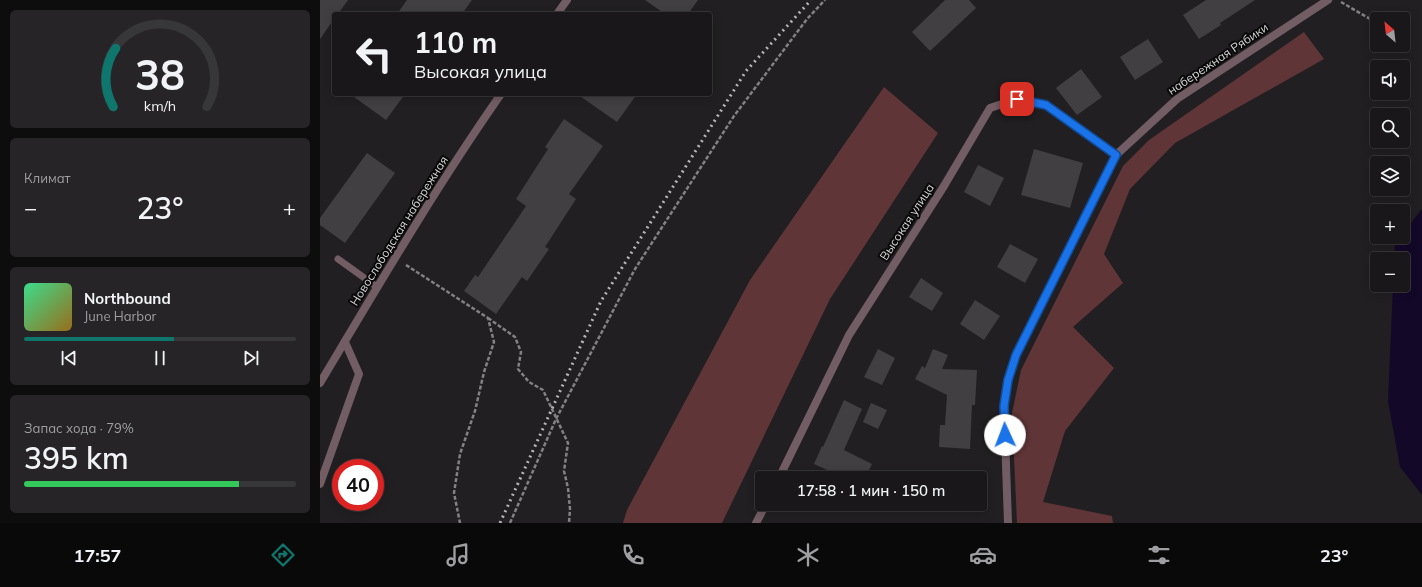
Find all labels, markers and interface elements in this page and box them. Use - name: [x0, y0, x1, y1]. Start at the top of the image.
- north arrow: [1370, 12, 1410, 52]
- map controls: [1370, 12, 1410, 292]
- street label: набережная Рябики: [1165, 19, 1271, 98]
- text: 110 m: [414, 25, 497, 60]
- icon: left: [348, 28, 400, 80]
- text: 38: [135, 48, 185, 100]
- text: Высокая улица: [414, 60, 547, 83]
- button: sound: [1370, 60, 1410, 100]
- pin: [1000, 82, 1034, 116]
- icon: arrive: [1006, 88, 1028, 110]
- text: km/h: [144, 97, 176, 115]
- button: search: [1370, 108, 1410, 148]
- street label: Новослободская набережная: [346, 153, 451, 308]
- button: layers: [1370, 156, 1410, 196]
- text: Климат: [24, 170, 71, 186]
- street label: Высокая улица: [876, 180, 937, 263]
- text: 23°: [136, 189, 184, 227]
- text: −: [24, 194, 37, 222]
- text: +: [283, 194, 296, 222]
- button: +: [1370, 204, 1410, 244]
- button: −: [1370, 252, 1410, 292]
- text: Northbound: [84, 289, 171, 308]
- text: June Harbor: [84, 308, 156, 324]
- icon: previous: [58, 347, 80, 369]
- icon: pause: [149, 347, 171, 369]
- icon: next: [240, 347, 262, 369]
- position arrow: [984, 414, 1026, 456]
- text: Запас хода · 79%: [24, 420, 134, 436]
- text: 395 km: [24, 439, 129, 477]
- speed limit sign: 40: [332, 459, 384, 511]
- text: 17:58 · 1 мин · 150 m: [797, 481, 945, 500]
- icon: directions: [269, 541, 297, 569]
- icon: music: [444, 541, 472, 569]
- icon: phone: [619, 541, 647, 569]
- icon: climate: [794, 541, 822, 569]
- icon: car: [969, 541, 997, 569]
- icon: filters: [1145, 541, 1173, 569]
- text: 17:57: [74, 544, 121, 567]
- text: 23°: [1320, 544, 1348, 567]

